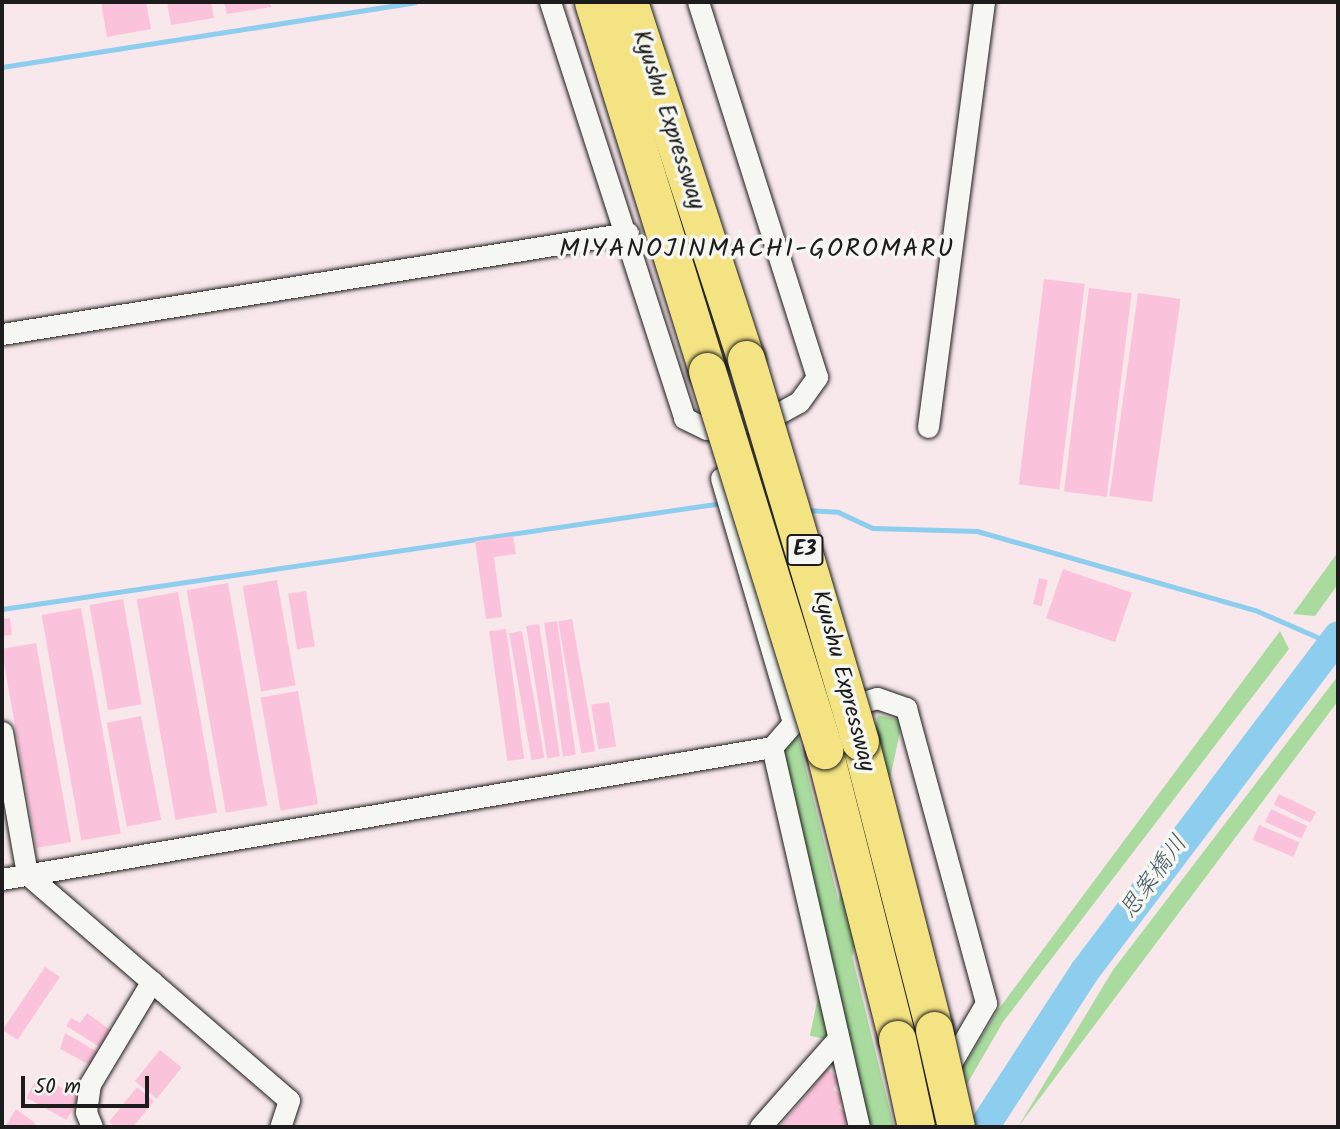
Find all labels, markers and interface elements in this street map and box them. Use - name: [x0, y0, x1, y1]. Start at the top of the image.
- street label: Kyushu Expressway: [626, 27, 710, 213]
- district label: MIYANOJINMACHI-GOROMARU: [562, 234, 952, 266]
- road number: E3: [786, 532, 824, 568]
- street label: Kyushu Expressway: [806, 587, 880, 775]
- water label: 思案橋川: [1114, 830, 1194, 924]
- scale bar: [24, 1062, 152, 1106]
- text: 50 m: [34, 1071, 81, 1104]

